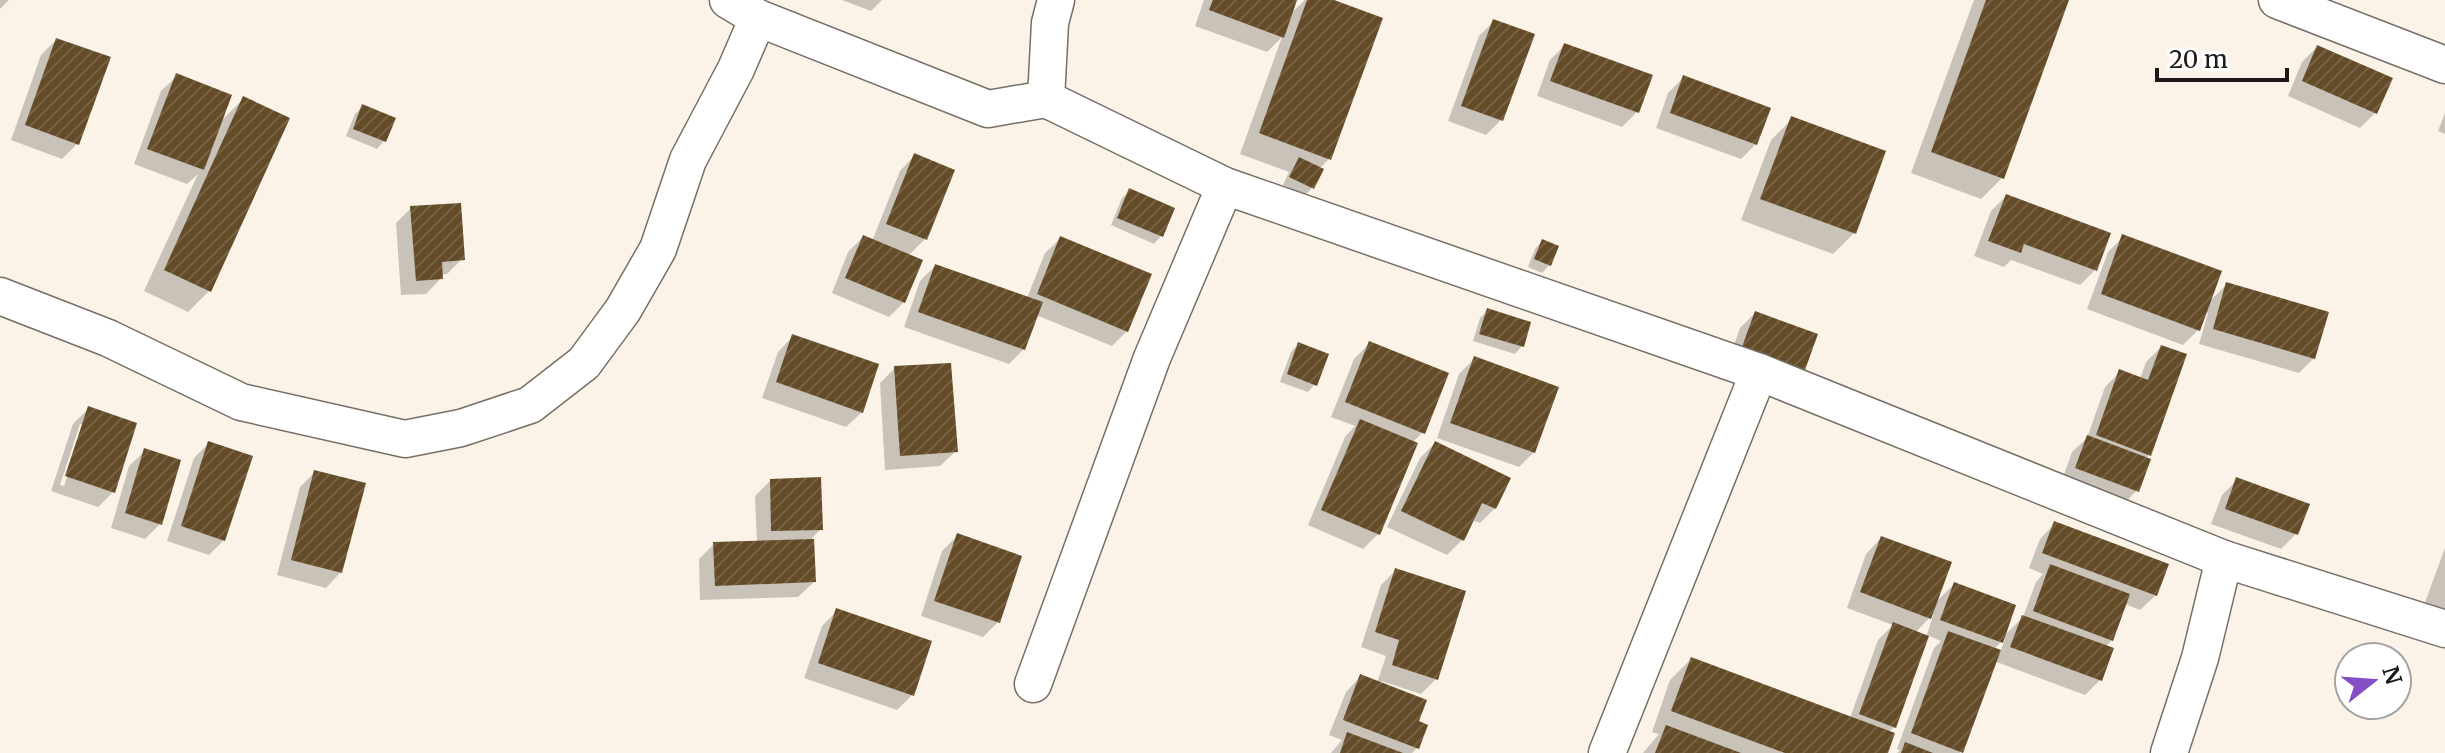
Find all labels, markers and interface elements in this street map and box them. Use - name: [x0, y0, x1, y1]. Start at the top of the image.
- scale bar: [2157, 32, 2287, 82]
- text: 20 m: [2169, 44, 2228, 75]
- north arrow: [2333, 641, 2413, 721]
- text: N: [2376, 663, 2408, 688]

